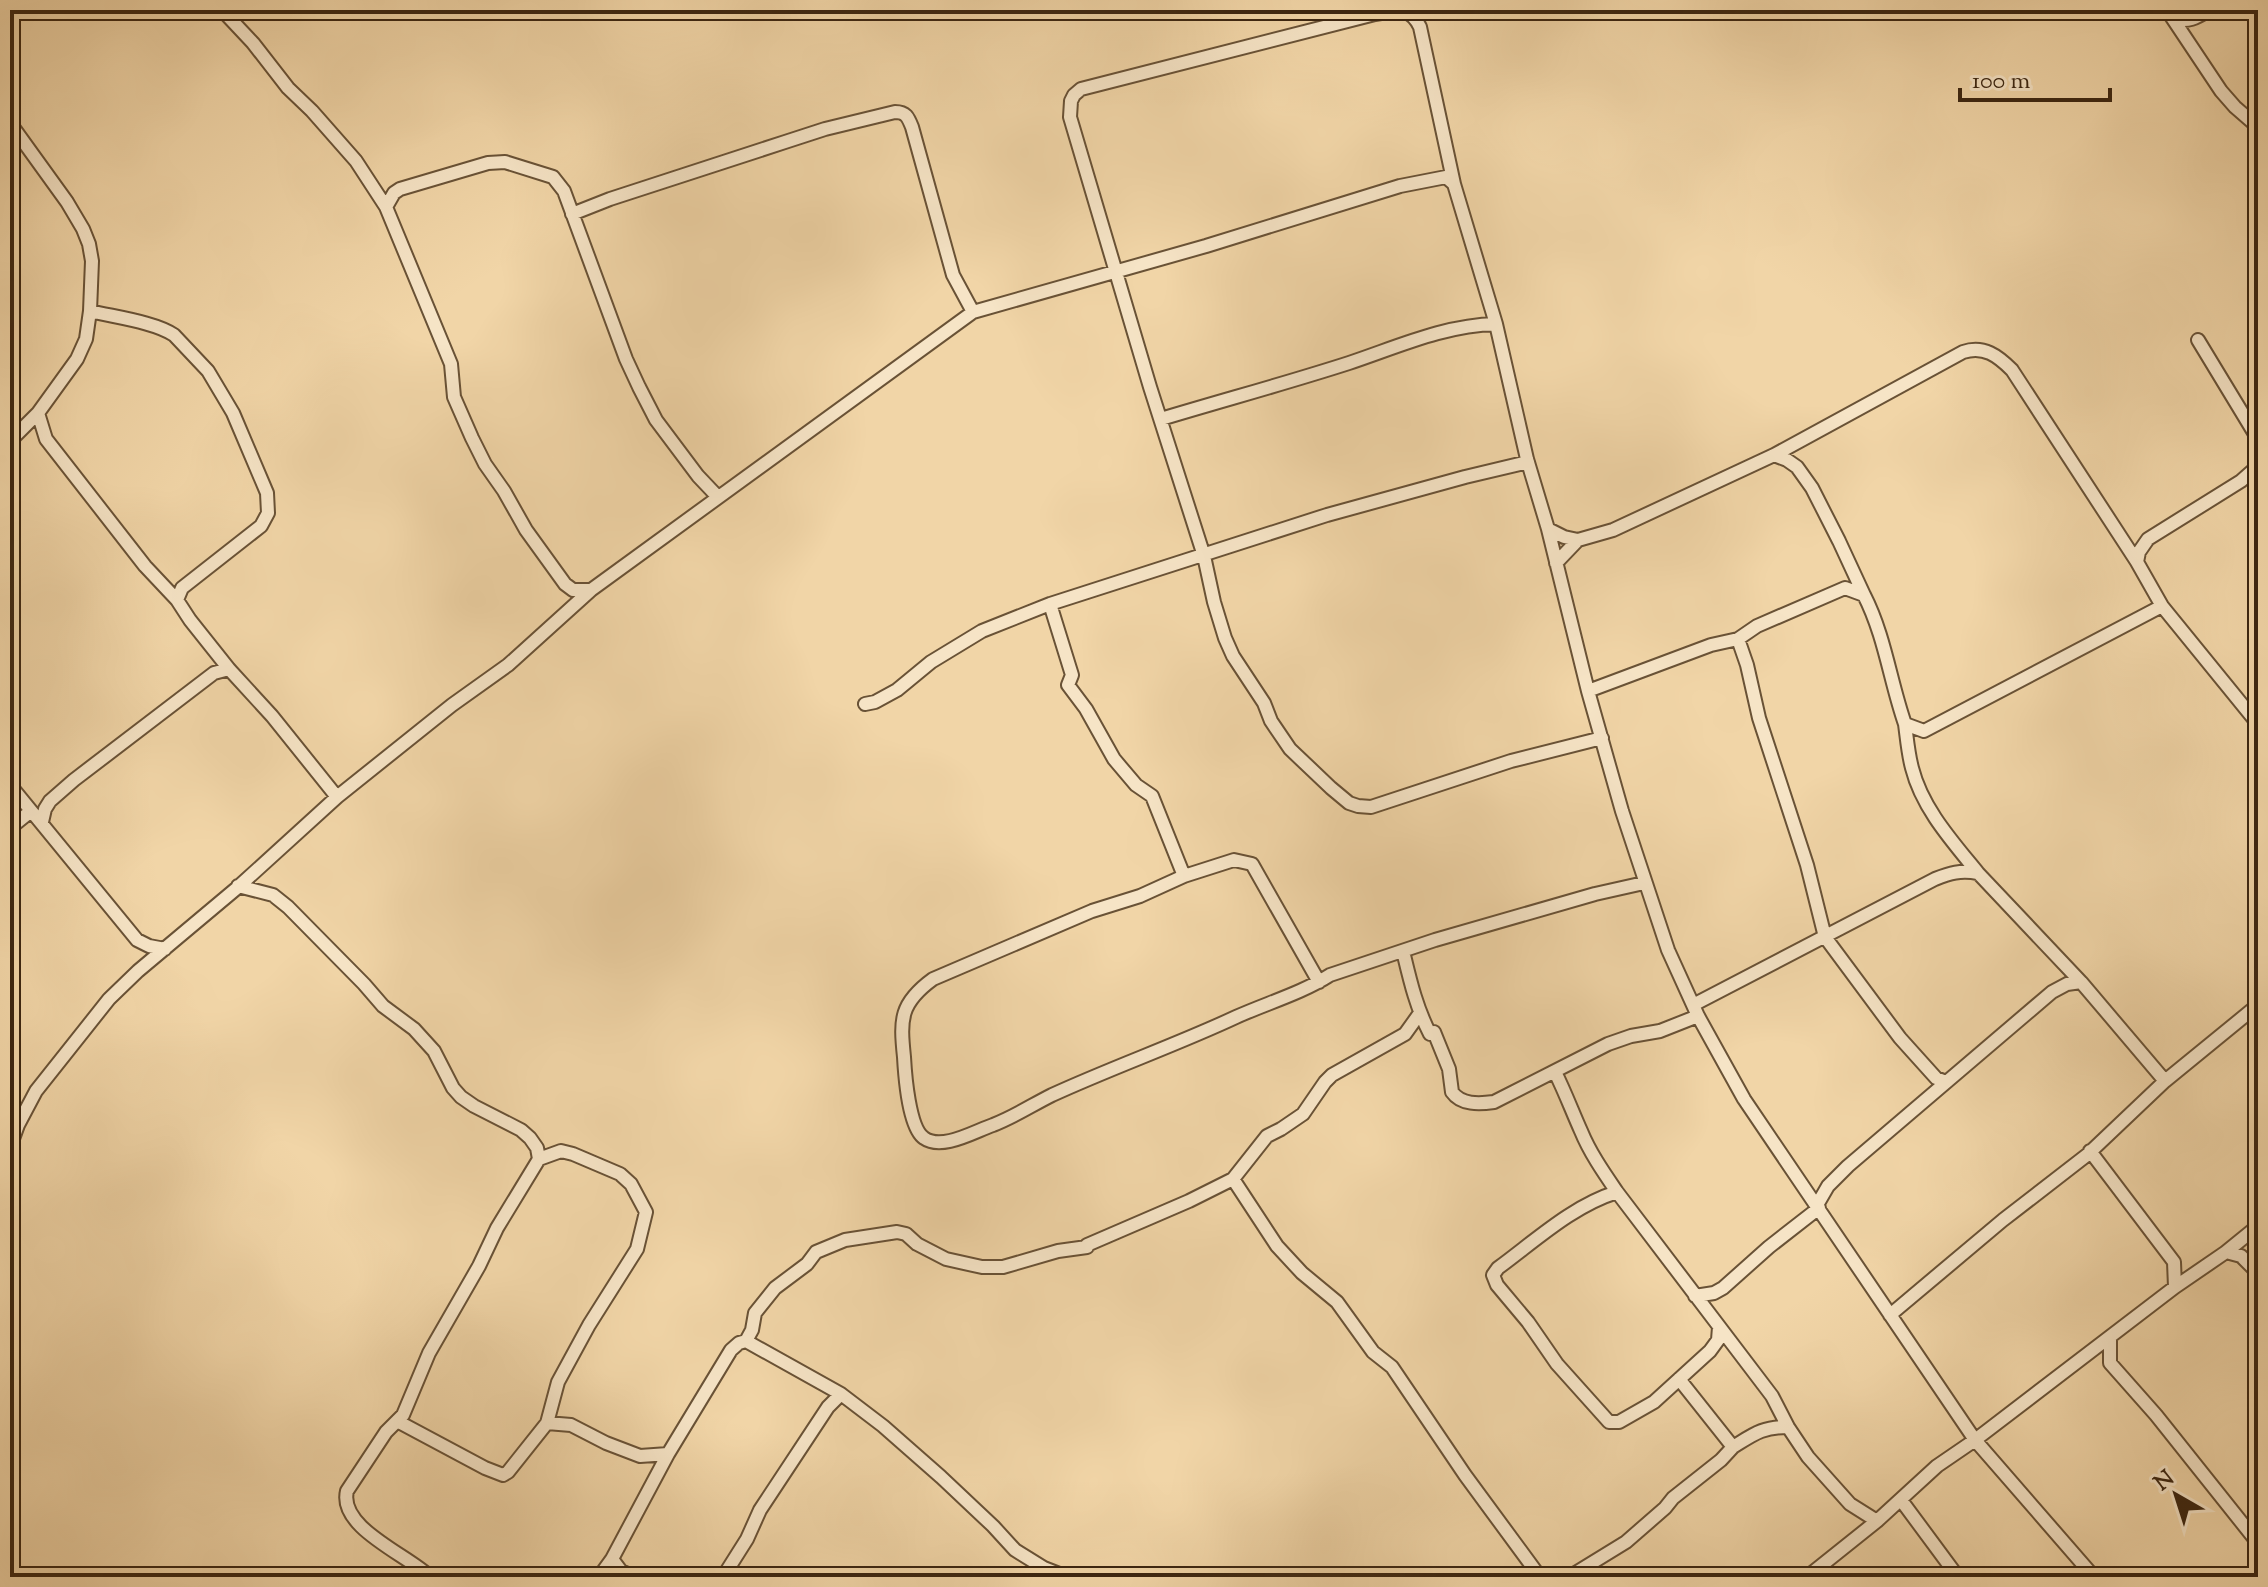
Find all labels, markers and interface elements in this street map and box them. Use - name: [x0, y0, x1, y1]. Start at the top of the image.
- scale bar: [1960, 52, 2110, 102]
- text: 100 m: [1972, 65, 2030, 99]
- north arrow: [2136, 1455, 2216, 1535]
- text: N: [2148, 1464, 2183, 1500]

